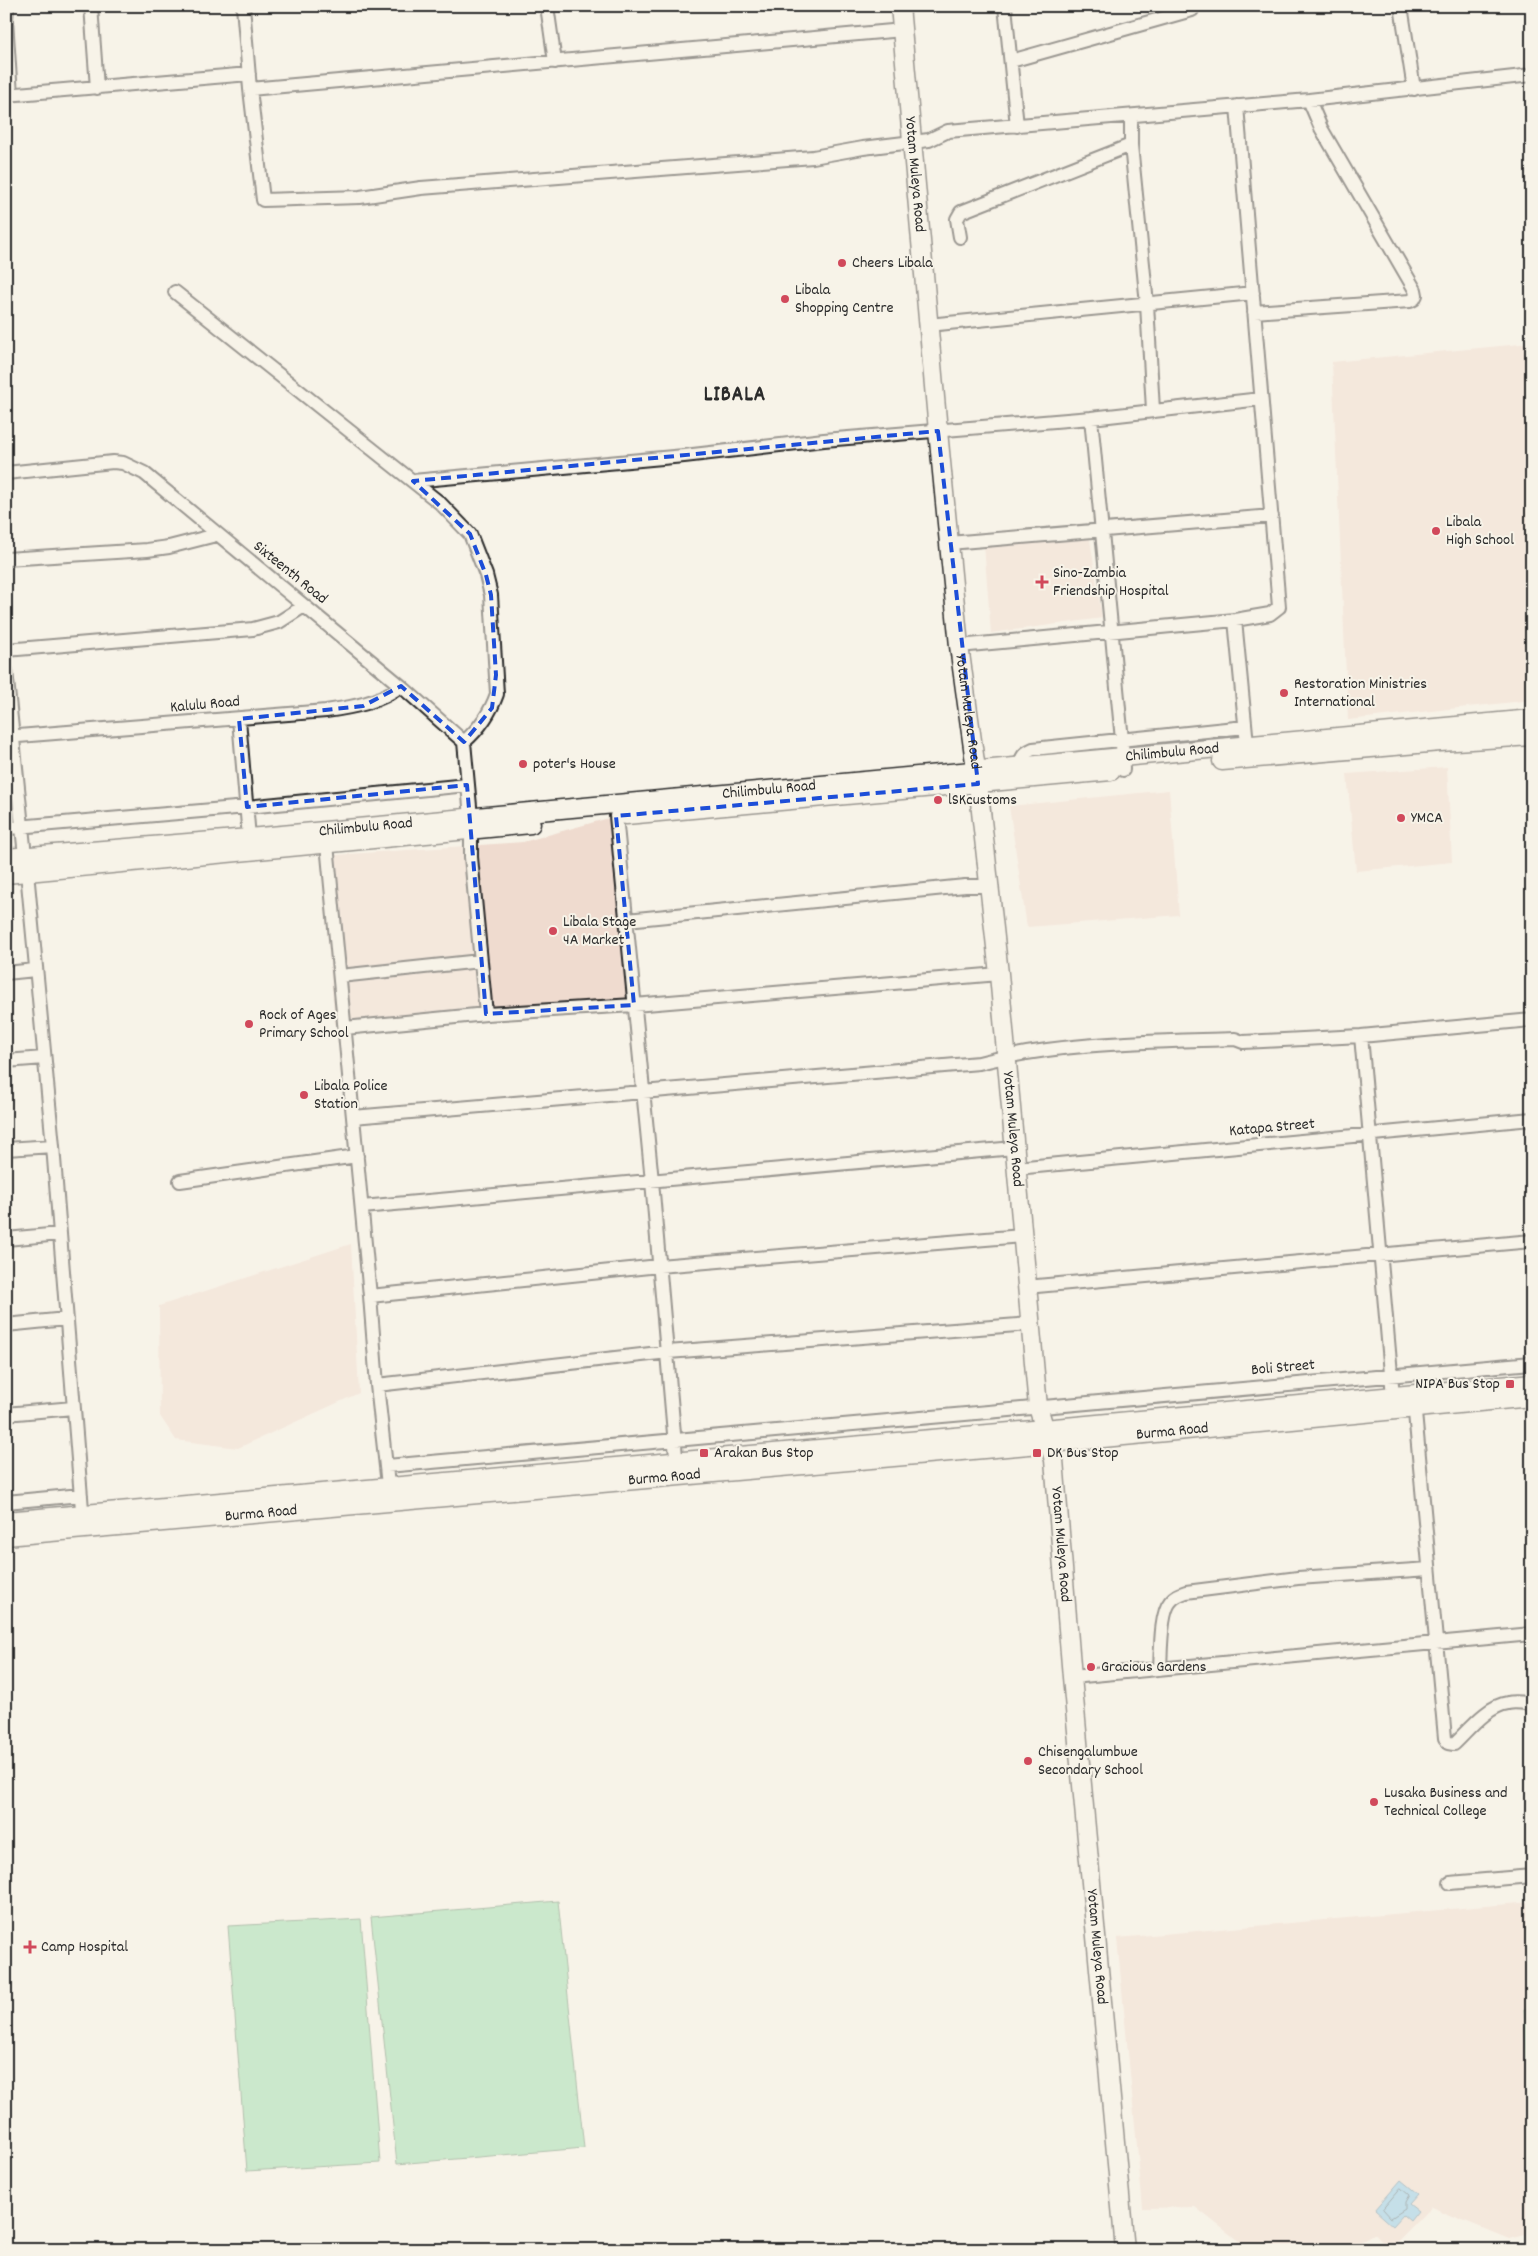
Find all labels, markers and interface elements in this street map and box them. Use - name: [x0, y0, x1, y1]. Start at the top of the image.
- street label: Yotam Muleya Road: [898, 116, 932, 233]
- place label: Cheers Libala: [852, 252, 933, 275]
- marker: Cheers Libala: [836, 257, 848, 269]
- place label: Libala Shopping Centre: [795, 279, 893, 320]
- marker: Libala Shopping Centre: [779, 293, 791, 305]
- district label: LIBALA: [704, 381, 766, 411]
- place label: Libala High School: [1446, 511, 1514, 552]
- marker: Libala High School: [1430, 525, 1442, 537]
- street label: Sixteenth Road: [248, 536, 332, 610]
- place label: Sino-Zambia Friendship Hospital: [1053, 562, 1169, 603]
- marker: Sino-Zambia Friendship Hospital: [1035, 575, 1049, 589]
- street label: Yotam Muleya Road: [949, 653, 987, 771]
- place label: Restoration Ministries International: [1294, 673, 1427, 714]
- marker: Restoration Ministries International: [1278, 687, 1290, 699]
- street label: Kalulu Road: [169, 690, 241, 720]
- street label: Chilimbulu Road: [1124, 737, 1220, 768]
- place label: poter's House: [533, 753, 616, 776]
- marker: poter's House: [517, 758, 529, 770]
- street label: Chilimbulu Road: [721, 774, 817, 806]
- place label: lSKcustoms: [948, 789, 1017, 812]
- marker: lSKcustoms: [932, 794, 944, 806]
- place label: YMCA: [1411, 807, 1443, 830]
- street label: Chilimbulu Road: [318, 811, 414, 843]
- marker: YMCA: [1395, 812, 1407, 824]
- place label: Libala Stage 4A Market: [563, 911, 636, 952]
- marker: Libala Stage 4A Market: [547, 925, 559, 937]
- place label: Rock of Ages Primary School: [259, 1004, 349, 1045]
- marker: Rock of Ages Primary School: [243, 1018, 255, 1030]
- street label: Yotam Muleya Road: [996, 1070, 1030, 1188]
- place label: Libala Police Station: [314, 1075, 387, 1116]
- marker: Libala Police Station: [298, 1089, 310, 1101]
- street label: Katapa Street: [1228, 1113, 1316, 1143]
- street label: Boli Street: [1250, 1354, 1316, 1382]
- place label: NIPA Bus Stop: [1415, 1373, 1500, 1396]
- marker: NIPA Bus Stop: [1504, 1378, 1516, 1390]
- street label: Burma Road: [1135, 1416, 1210, 1446]
- place label: Arakan Bus Stop: [714, 1442, 814, 1465]
- place label: DK Bus Stop: [1047, 1442, 1119, 1465]
- marker: Arakan Bus Stop: [698, 1447, 710, 1459]
- marker: DK Bus Stop: [1031, 1447, 1043, 1459]
- street label: Burma Road: [627, 1463, 702, 1492]
- street label: Yotam Muleya Road: [1045, 1486, 1077, 1603]
- street label: Burma Road: [224, 1499, 298, 1528]
- place label: Gracious Gardens: [1101, 1656, 1207, 1679]
- marker: Gracious Gardens: [1085, 1661, 1097, 1673]
- place label: Chisengalumbwe Secondary School: [1038, 1741, 1143, 1782]
- marker: Chisengalumbwe Secondary School: [1022, 1755, 1034, 1767]
- place label: Lusaka Business and Technical College: [1384, 1782, 1508, 1823]
- marker: Lusaka Business and Technical College: [1368, 1796, 1380, 1808]
- street label: Yotam Muleya Road: [1080, 1888, 1114, 2006]
- place label: Camp Hospital: [41, 1936, 128, 1959]
- marker: Camp Hospital: [23, 1940, 37, 1954]

